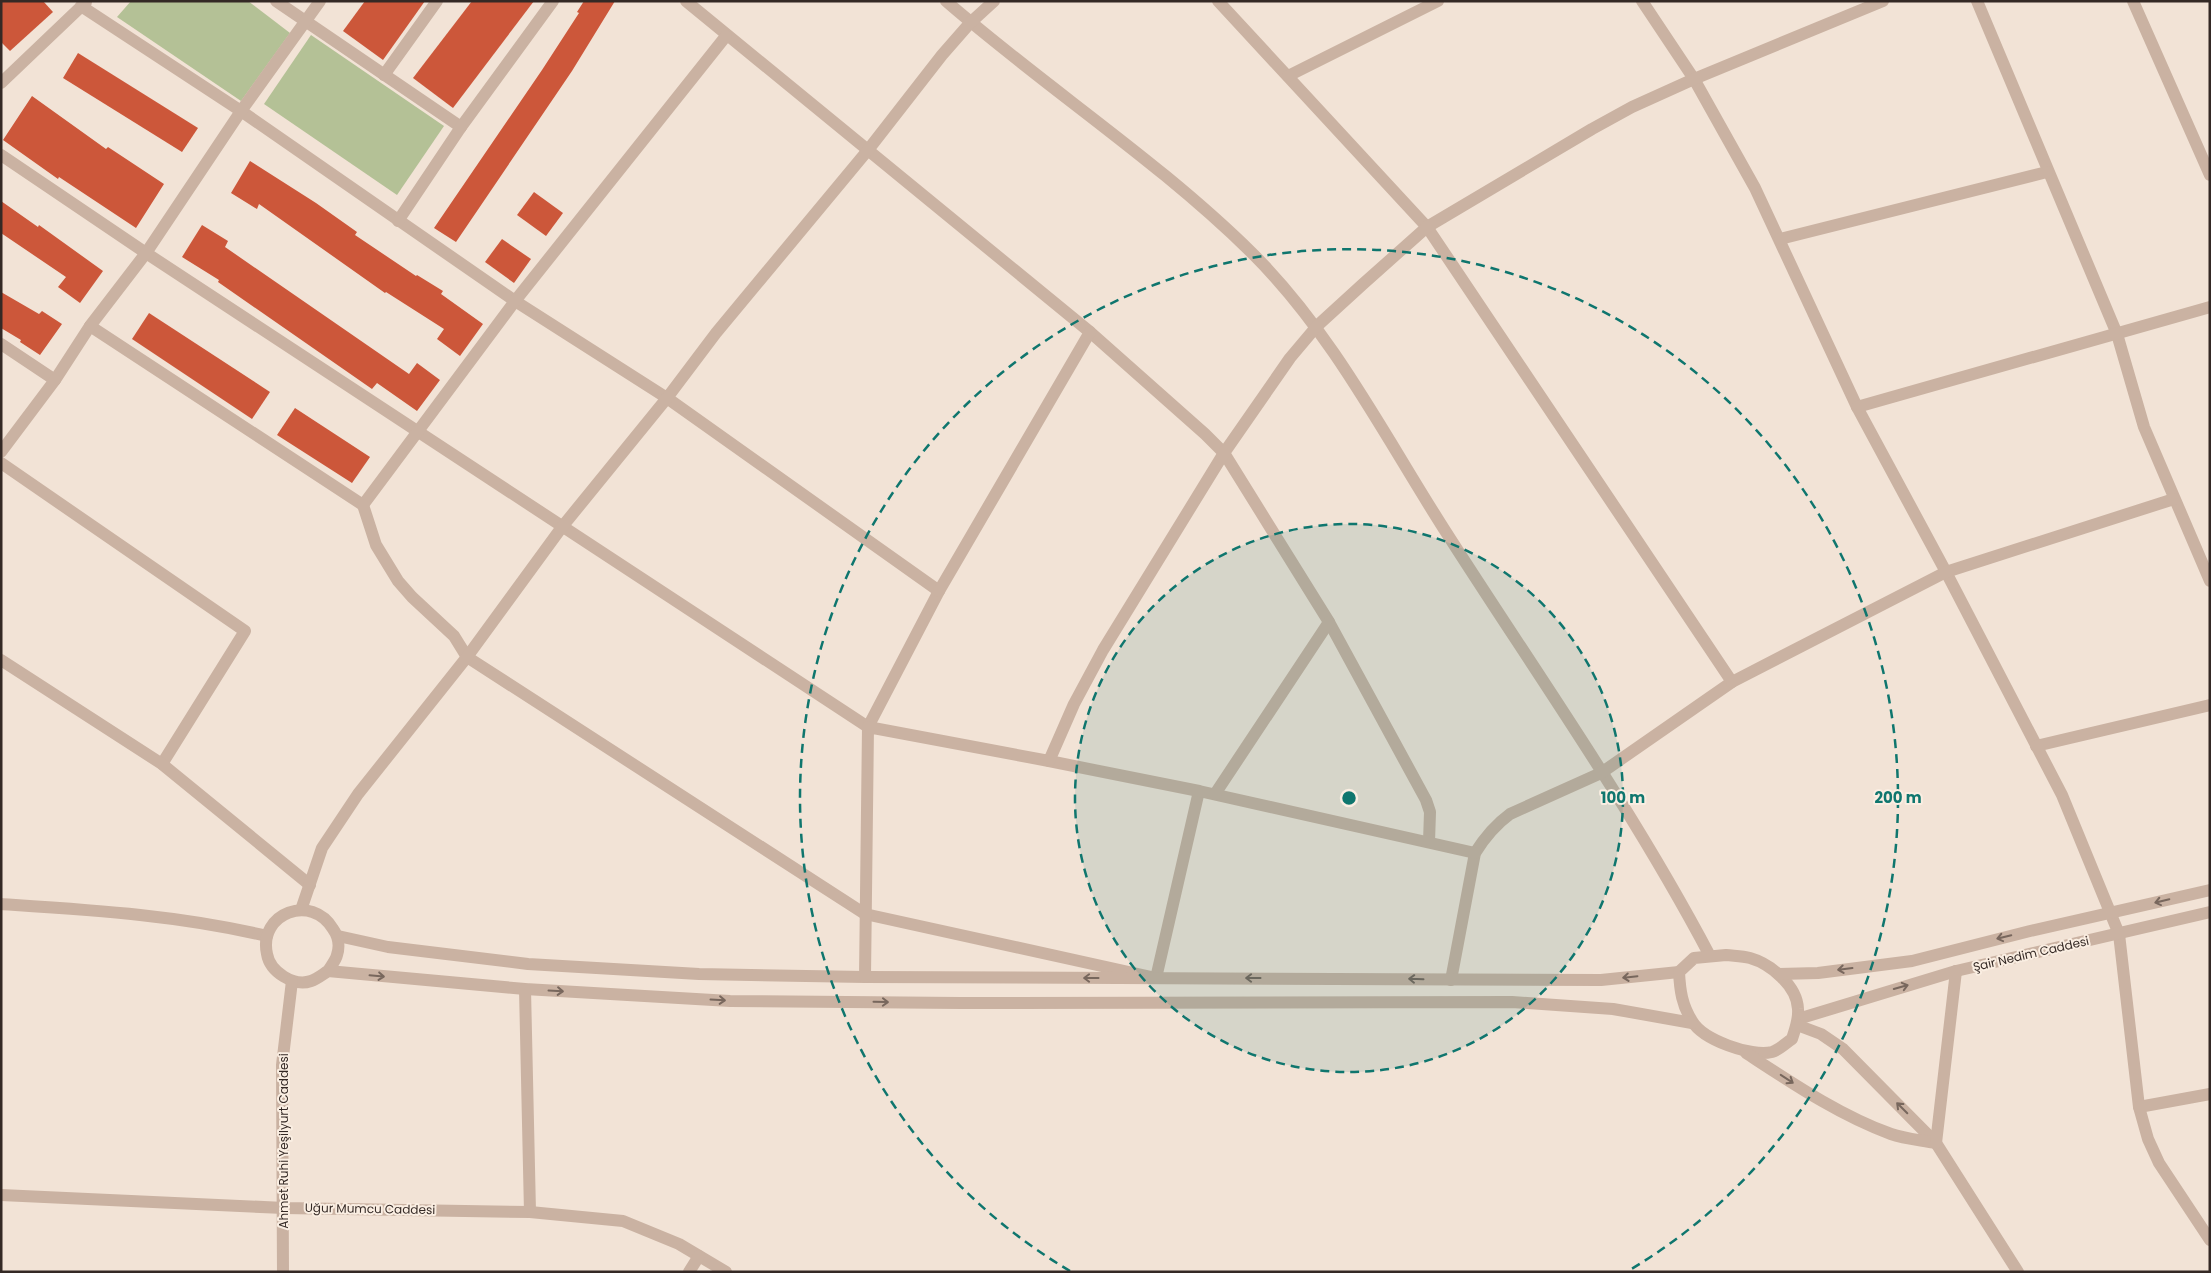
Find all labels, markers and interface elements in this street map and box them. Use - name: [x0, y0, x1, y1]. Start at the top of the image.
- text: 100 m: [1601, 787, 1645, 808]
- text: 200 m: [1874, 787, 1922, 808]
- centre of rings: [1340, 789, 1358, 807]
- one-way arrow: [2155, 897, 2171, 906]
- street label: Şair Nedim Caddesi: [1971, 932, 2091, 975]
- one-way arrow: [1996, 933, 2012, 942]
- one-way arrow: [1837, 965, 1853, 975]
- one-way arrow: [368, 971, 384, 981]
- one-way arrow: [1623, 972, 1639, 982]
- one-way arrow: [1083, 973, 1099, 983]
- one-way arrow: [1245, 973, 1262, 983]
- one-way arrow: [1408, 975, 1424, 984]
- one-way arrow: [1892, 982, 1908, 992]
- one-way arrow: [548, 986, 564, 995]
- one-way arrow: [710, 996, 726, 1005]
- one-way arrow: [872, 997, 888, 1007]
- street label: Ahmet Ruhi Yeşilyurt Caddesi: [275, 1053, 292, 1229]
- one-way arrow: [1779, 1074, 1793, 1084]
- one-way arrow: [1896, 1102, 1908, 1115]
- street label: Uğur Mumcu Caddesi: [305, 1199, 435, 1218]

